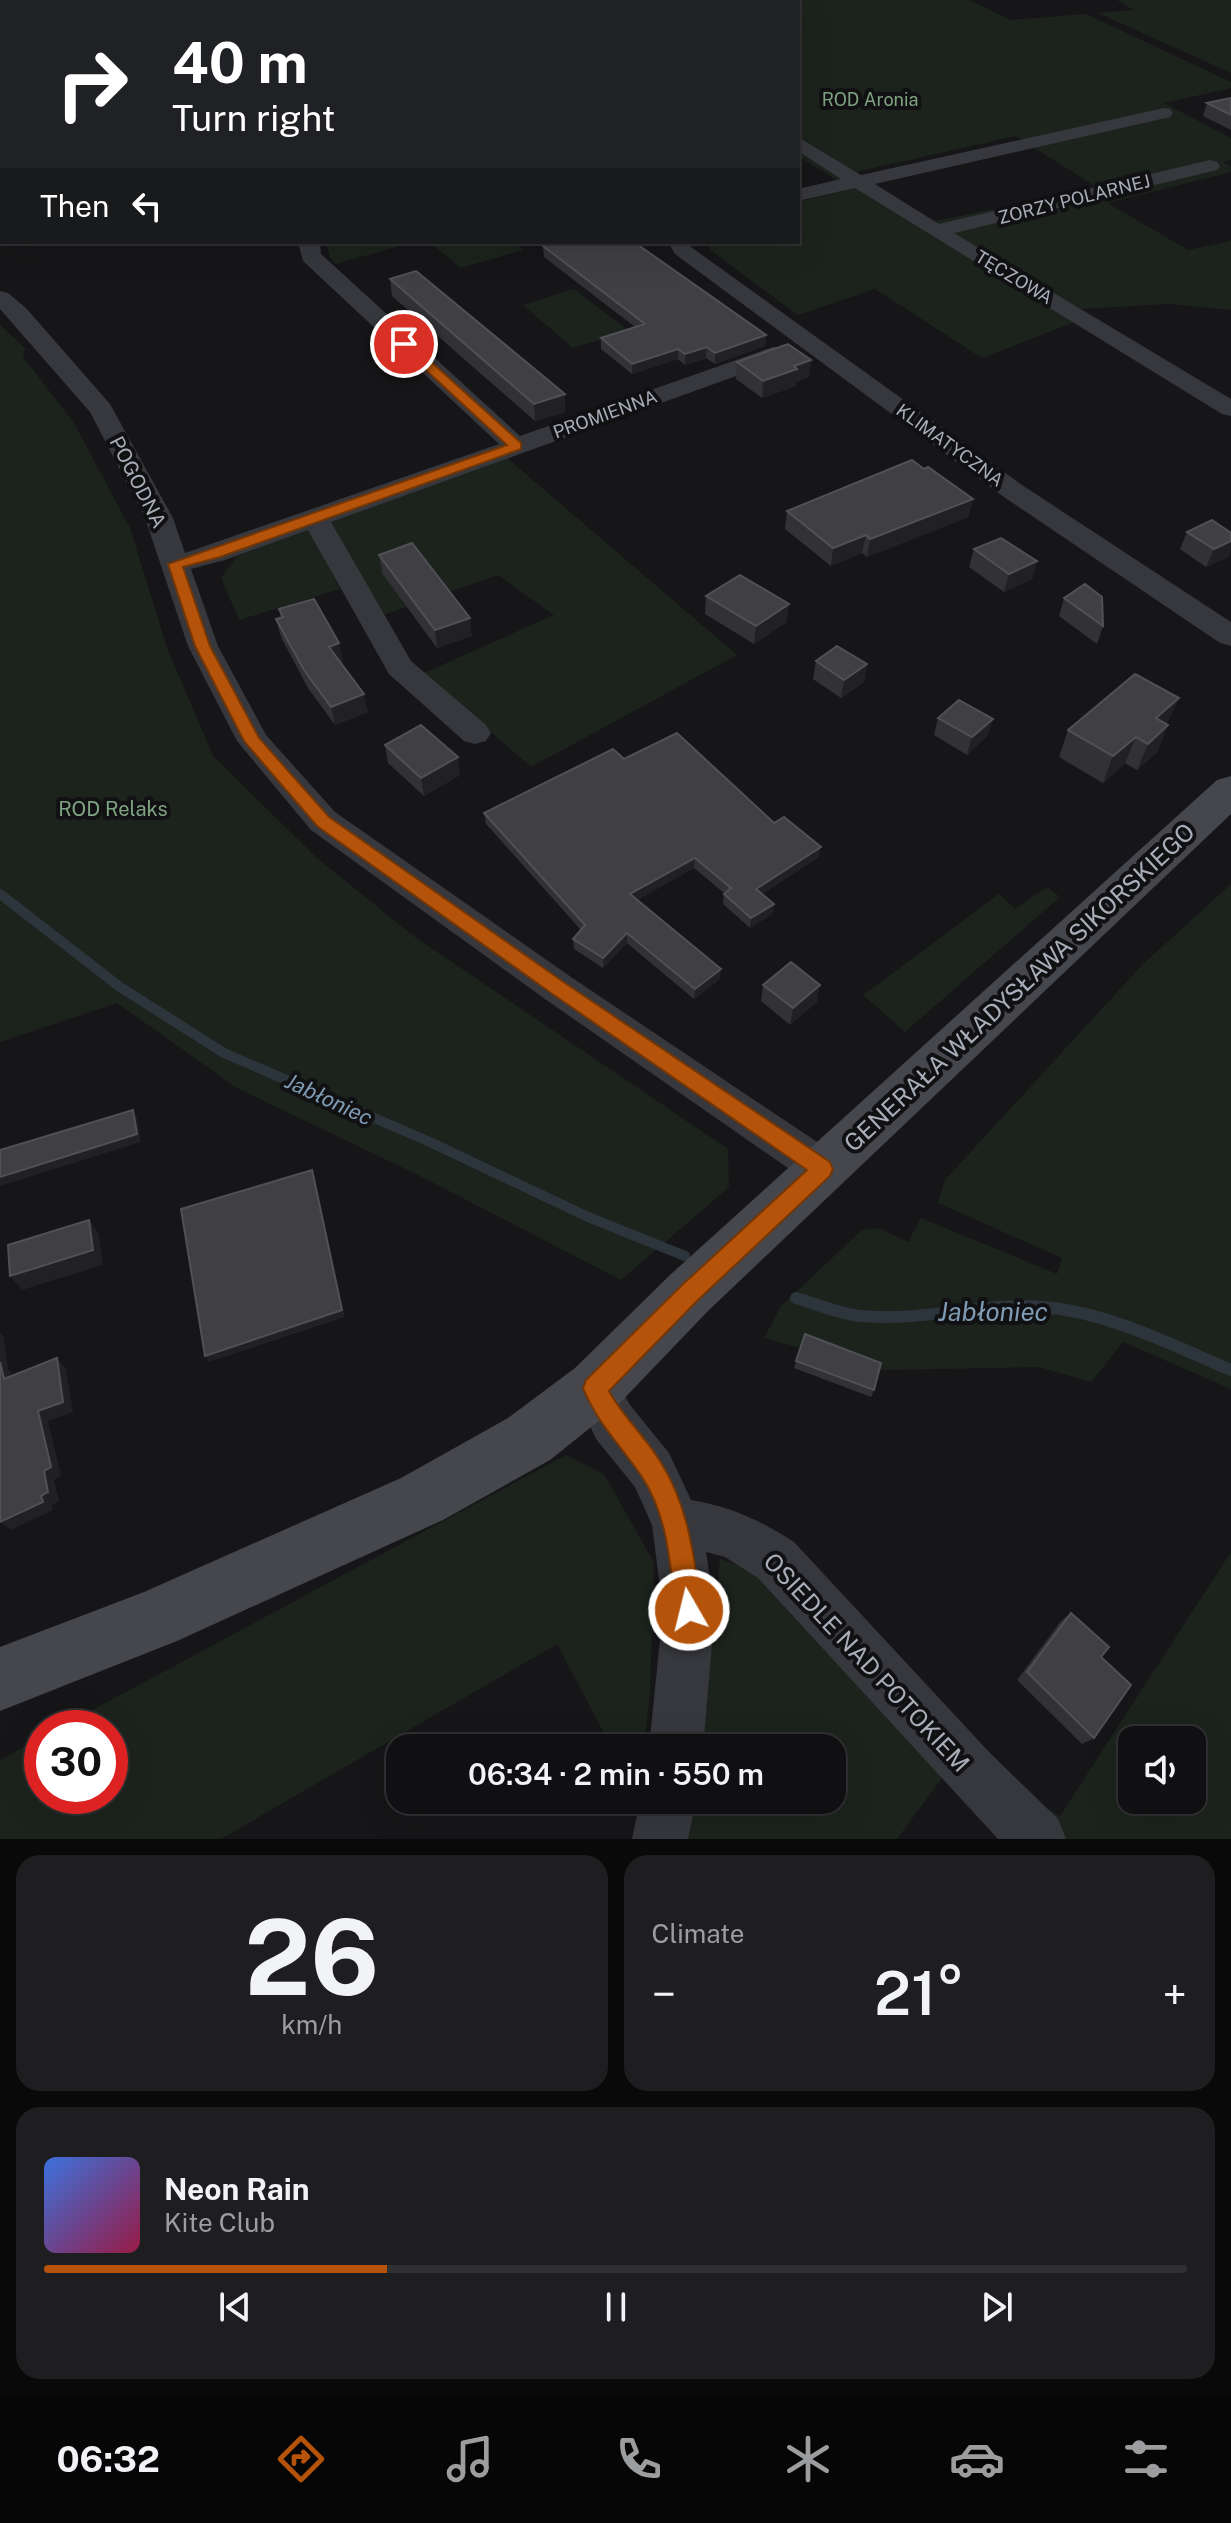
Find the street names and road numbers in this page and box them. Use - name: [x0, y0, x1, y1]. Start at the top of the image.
- street label: ZORZY POLARNEJ: [996, 170, 1152, 228]
- street label: TĘCZOWA: [972, 246, 1057, 308]
- street label: PROMIENNA: [550, 385, 660, 442]
- street label: KLIMATYCZNA: [892, 399, 1008, 491]
- street label: POGODNA: [105, 432, 171, 532]
- street label: GENERAŁA WŁADYSŁAWA SIKORSKIEGO: [838, 817, 1200, 1157]
- street label: OSIEDLE NAD POTOKIEM: [758, 1547, 976, 1777]

